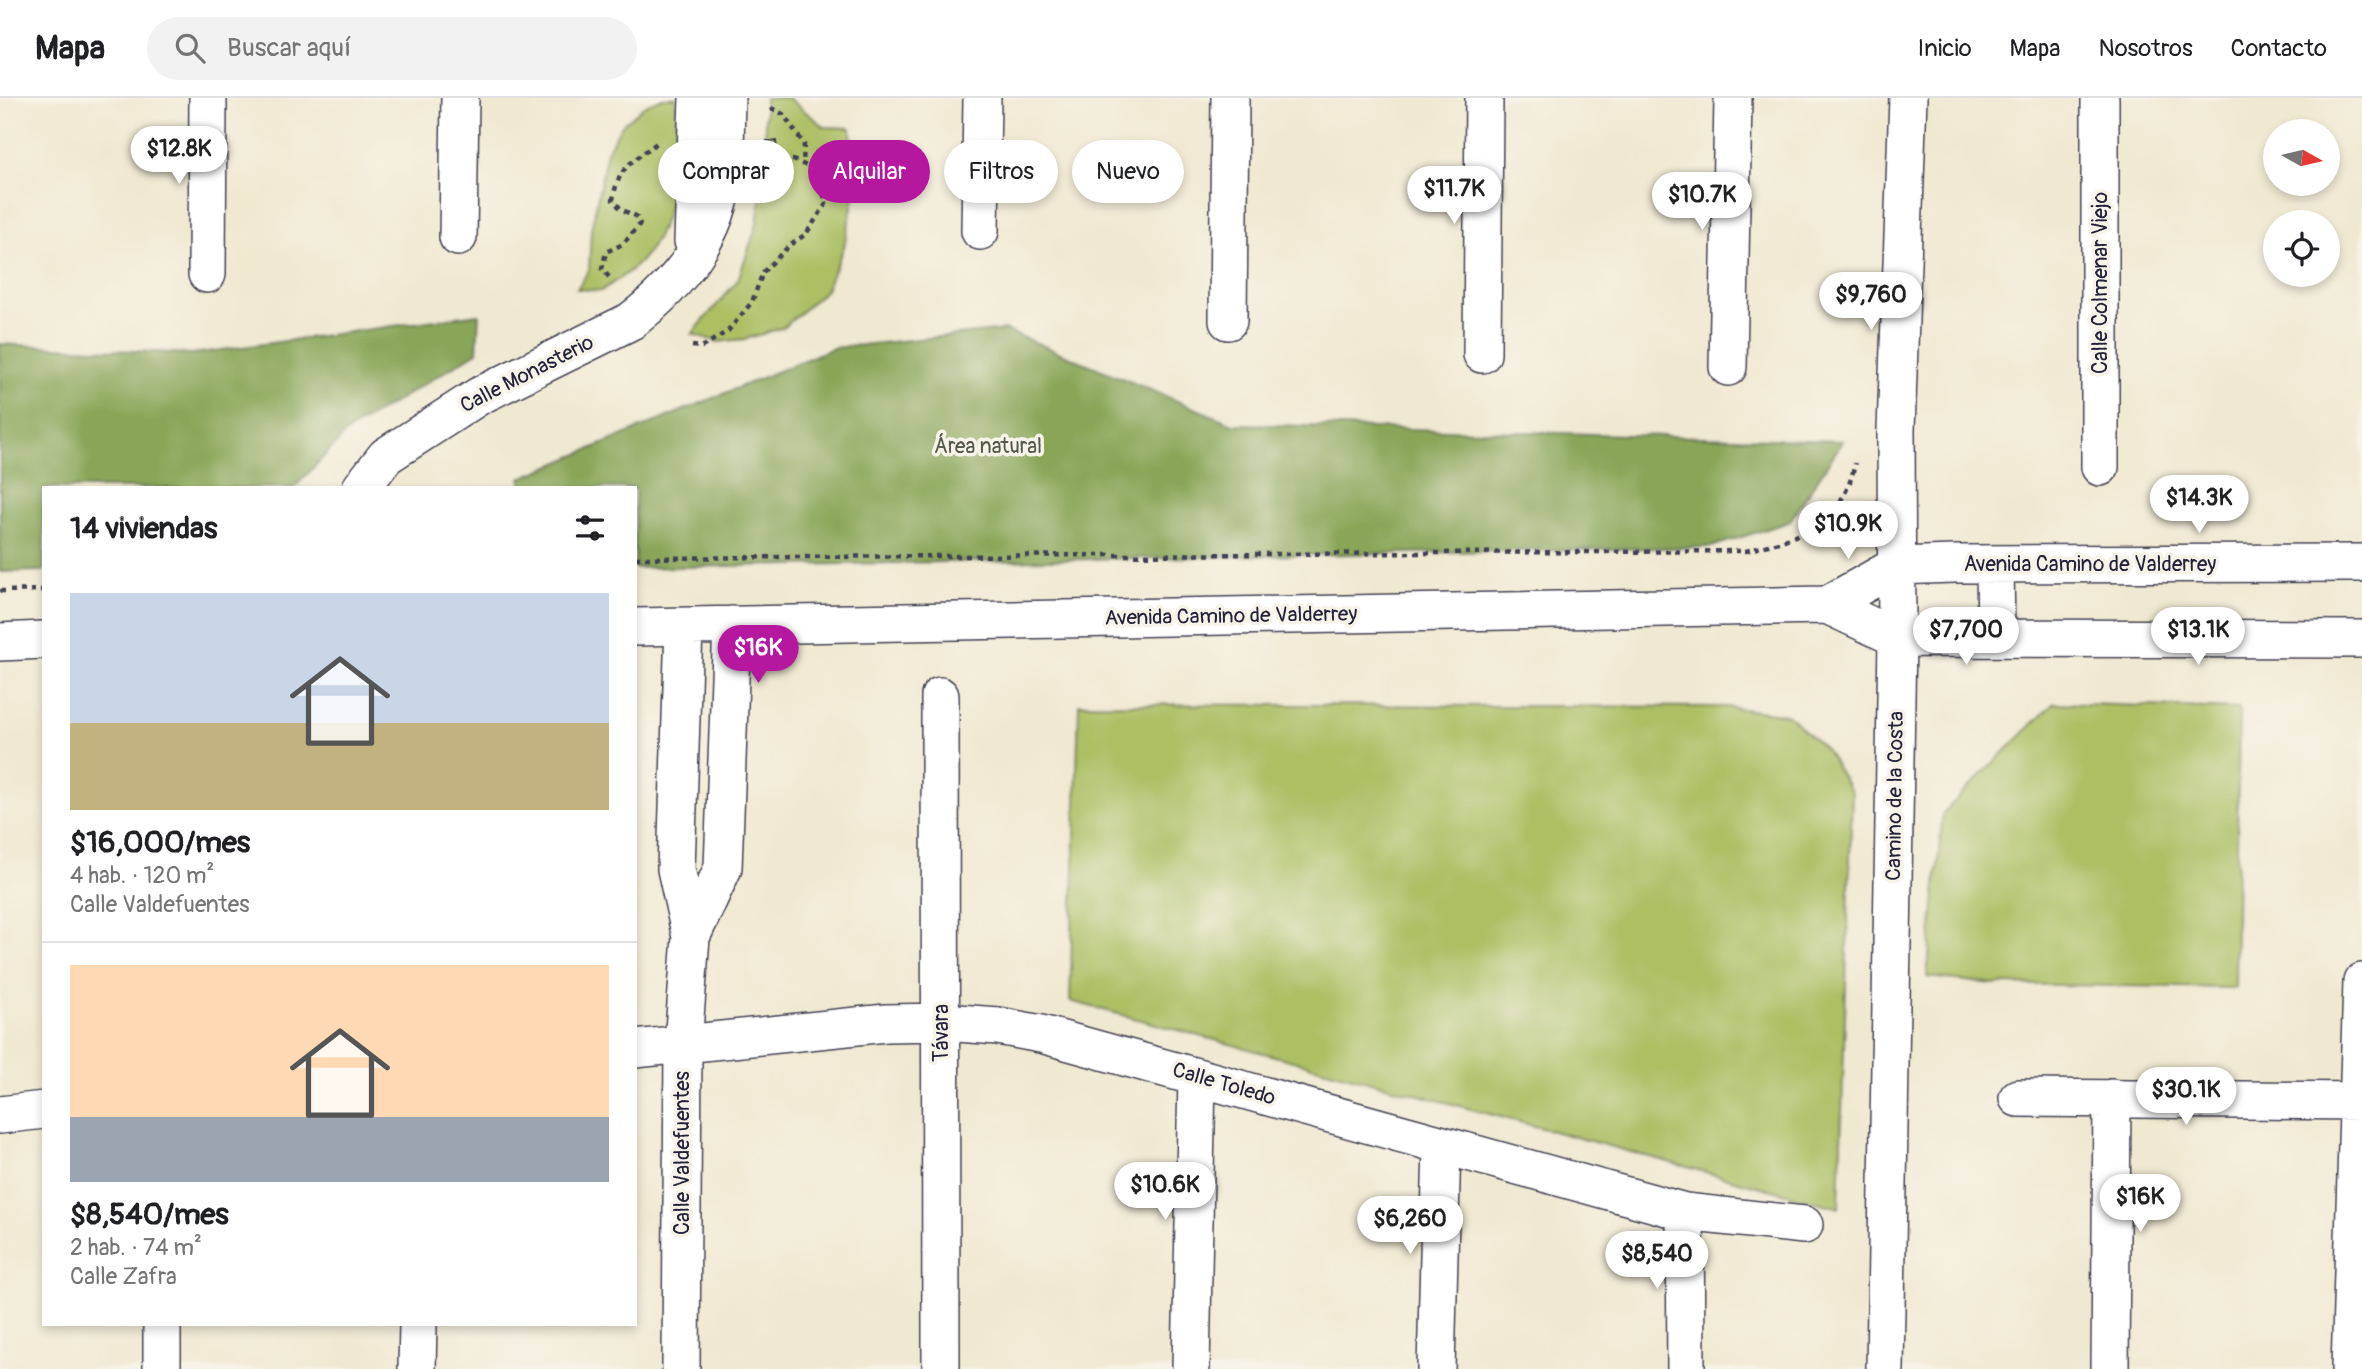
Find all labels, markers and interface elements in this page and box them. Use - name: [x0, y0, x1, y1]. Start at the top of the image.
- search box: [147, 17, 637, 80]
- text: Mapa: [35, 28, 105, 69]
- icon: search: [171, 29, 209, 67]
- text: Buscar aquí: [227, 32, 351, 64]
- text: Inicio: [1918, 34, 1972, 63]
- text: Mapa: [2010, 34, 2061, 63]
- text: Nosotros: [2099, 34, 2193, 63]
- text: Contacto: [2231, 34, 2327, 63]
- north arrow: [2263, 119, 2340, 196]
- map controls: [2263, 119, 2340, 287]
- pin: $12.8K: [122, 126, 236, 186]
- text: $12.8K: [147, 134, 211, 163]
- chip: Comprar: [658, 140, 794, 203]
- chip: Alquilar: [808, 140, 930, 203]
- chip: Filtros: [944, 140, 1058, 203]
- chip: Nuevo: [1072, 140, 1184, 203]
- pin: $11.7K: [1397, 166, 1511, 226]
- pin: $10.7K: [1645, 172, 1759, 232]
- text: $11.7K: [1423, 174, 1485, 203]
- text: $10.7K: [1668, 180, 1736, 209]
- street label: Calle Colmenar Viejo: [2087, 192, 2114, 374]
- button: locate: [2263, 210, 2340, 287]
- pin: $9,760: [1814, 272, 1928, 332]
- text: $9,760: [1835, 280, 1907, 309]
- street label: Calle Monasterio: [456, 329, 598, 419]
- park label: Área natural: [934, 433, 1042, 460]
- pin: $14.3K: [2142, 476, 2256, 535]
- text: $14.3K: [2166, 483, 2232, 512]
- pin: $10.9K: [1791, 502, 1905, 561]
- icon: filters: [571, 509, 609, 547]
- text: $10.9K: [1814, 509, 1882, 538]
- text: 14 viviendas: [70, 510, 217, 547]
- street label: Avenida Camino de Valderrey: [1964, 551, 2216, 578]
- street label: Avenida Camino de Valderrey: [1105, 600, 1358, 632]
- pin: $7,700: [1909, 608, 2023, 667]
- pin: $13.1K: [2141, 608, 2255, 667]
- text: $7,700: [1929, 615, 2003, 644]
- text: $13.1K: [2167, 615, 2229, 644]
- pin: $16K: [717, 626, 799, 685]
- text: $16K: [734, 633, 782, 662]
- icon: home: [277, 638, 403, 764]
- street label: Camino de la Costa: [1880, 711, 1910, 881]
- text: $16,000/mes: [70, 824, 250, 861]
- text: 4 hab. · 120 m²: [70, 861, 214, 890]
- text: Calle Valdefuentes: [70, 890, 250, 919]
- street label: Távara: [928, 1004, 955, 1062]
- icon: home: [277, 1010, 403, 1136]
- street label: Calle Toledo: [1169, 1056, 1279, 1112]
- pin: $30.1K: [2129, 1068, 2243, 1127]
- street label: Calle Valdefuentes: [669, 1070, 696, 1235]
- text: $30.1K: [2152, 1075, 2220, 1104]
- pin: $10.6K: [1108, 1162, 1222, 1222]
- text: $10.6K: [1130, 1170, 1200, 1199]
- pin: $16K: [2099, 1174, 2181, 1234]
- text: $16K: [2116, 1182, 2164, 1211]
- text: $8,540/mes: [70, 1196, 229, 1233]
- pin: $6,260: [1353, 1196, 1467, 1256]
- text: $6,260: [1373, 1204, 1447, 1233]
- pin: $8,540: [1600, 1232, 1714, 1291]
- text: 2 hab. · 74 m²: [70, 1233, 202, 1262]
- text: $8,540: [1621, 1239, 1693, 1268]
- text: Calle Zafra: [70, 1262, 177, 1291]

